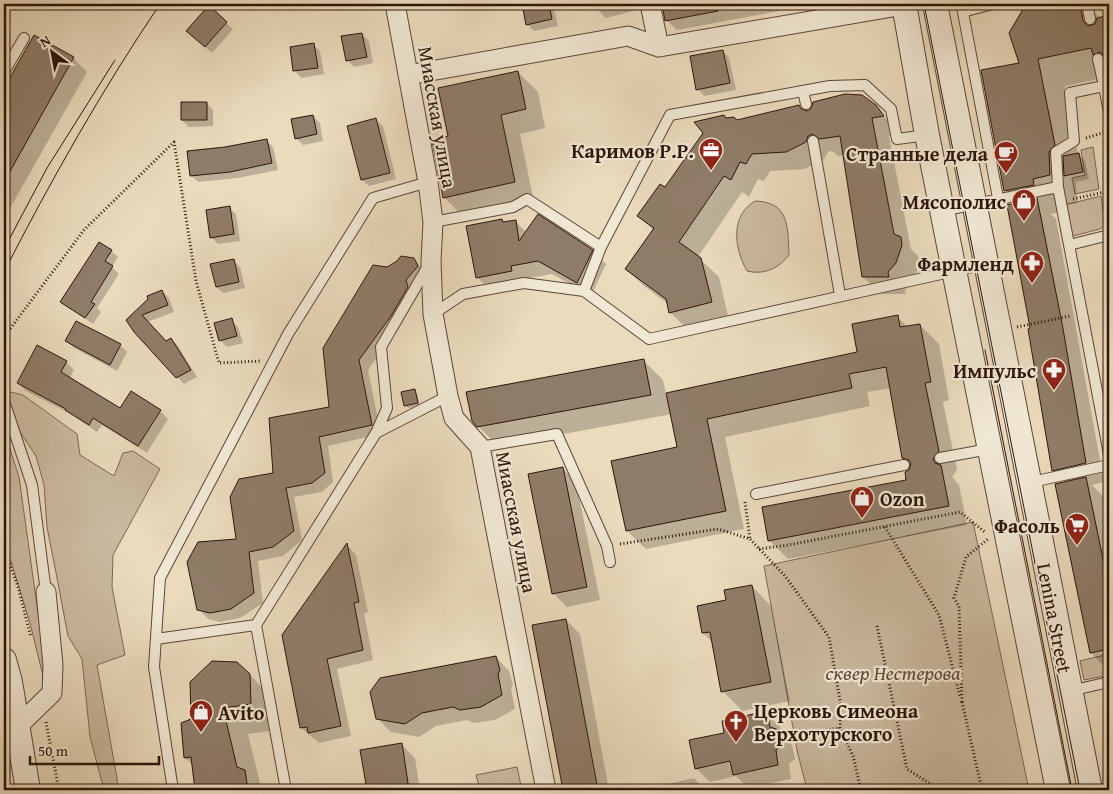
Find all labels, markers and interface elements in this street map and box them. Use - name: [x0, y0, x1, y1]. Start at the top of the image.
- north arrow: [28, 28, 78, 78]
- text: N: [36, 30, 55, 52]
- street label: Миасская улица: [411, 44, 465, 191]
- place label: Каримов Р.Р.: [571, 136, 694, 165]
- office icon: Каримов Р.Р.: [698, 137, 724, 171]
- place label: Странные дела: [846, 139, 989, 168]
- cafe icon: Странные дела: [993, 140, 1019, 174]
- place label: Мясополис: [903, 187, 1006, 216]
- shop icon: Мясополис: [1011, 188, 1037, 222]
- place label: Фармленд: [918, 249, 1014, 278]
- pharmacy icon: Фармленд: [1019, 250, 1045, 284]
- place label: Импульс: [953, 356, 1036, 385]
- pharmacy icon: Импульс: [1041, 357, 1067, 391]
- street label: Миасская улица: [489, 449, 545, 596]
- place label: Ozon: [880, 484, 925, 513]
- shop icon: Ozon: [849, 485, 875, 519]
- place label: Фасоль: [994, 511, 1060, 540]
- supermarket icon: Фасоль: [1064, 512, 1090, 546]
- street label: Lenina Street: [1030, 560, 1080, 676]
- park label: сквер Нестерова: [825, 658, 961, 687]
- place label: Церковь Симеона Верхотурского: [754, 696, 919, 748]
- place label: Avito: [218, 698, 265, 727]
- shop icon: Avito: [188, 699, 214, 733]
- church icon: Церковь Симеона Верхотурского: [723, 709, 749, 743]
- scale bar: [30, 734, 159, 766]
- text: 50 m: [38, 740, 69, 761]

